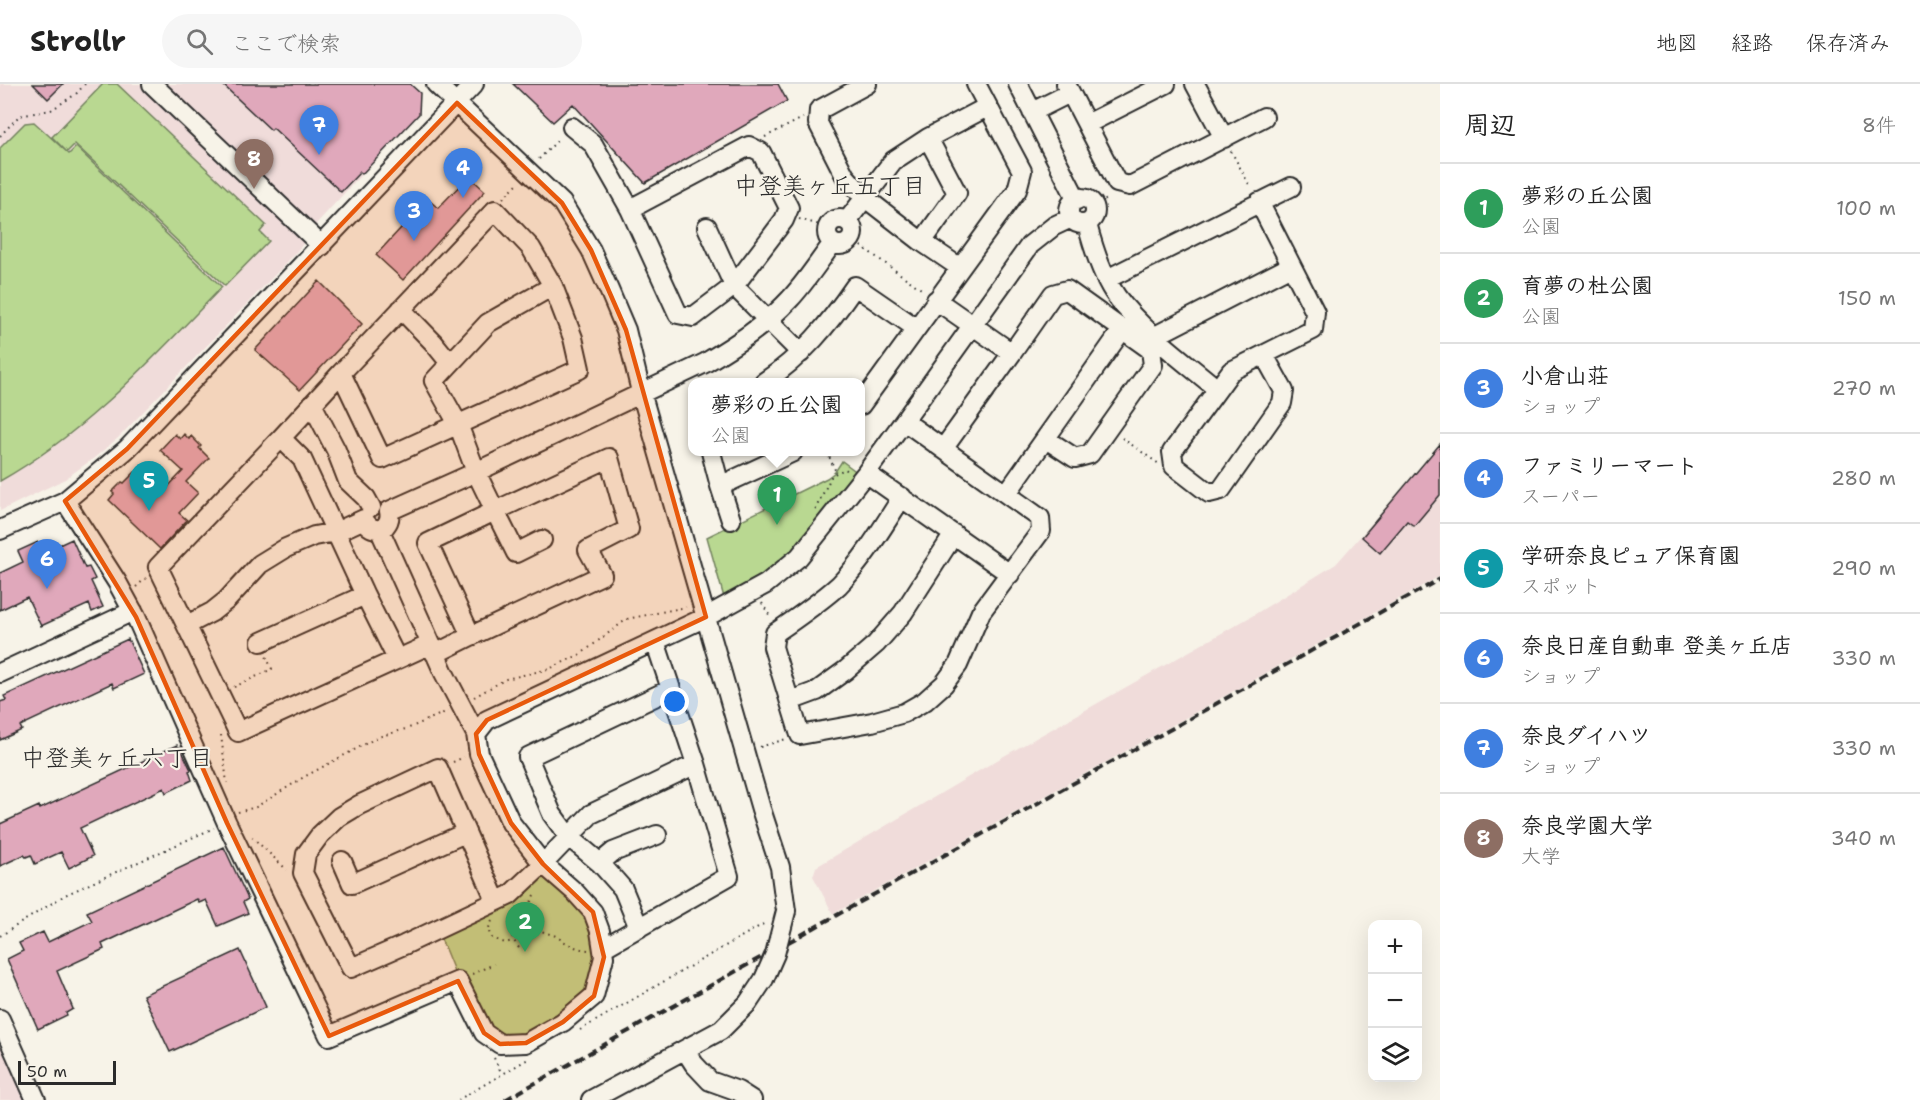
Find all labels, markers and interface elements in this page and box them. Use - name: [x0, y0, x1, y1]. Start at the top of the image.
- search box: [162, 14, 582, 68]
- text: Strollr: [30, 22, 126, 60]
- icon: search: [183, 25, 216, 58]
- text: ここで検索: [231, 29, 341, 58]
- text: 地図: [1656, 29, 1698, 57]
- text: 経路: [1731, 29, 1773, 57]
- text: 保存済み: [1806, 29, 1890, 57]
- pin: 7: [300, 106, 338, 155]
- text: 周辺: [1464, 107, 1516, 142]
- text: 8件: [1862, 112, 1896, 138]
- pin: 8: [234, 140, 274, 189]
- pin: 4: [444, 148, 482, 198]
- district label: 中登美ヶ丘五丁目: [734, 170, 926, 202]
- text: 夢彩の丘公園: [1521, 181, 1653, 210]
- pin: 3: [394, 192, 434, 241]
- text: 1: [1479, 195, 1488, 221]
- text: 100 m: [1836, 195, 1896, 221]
- text: 公園: [1521, 213, 1561, 239]
- text: 育夢の杜公園: [1521, 271, 1653, 300]
- text: 2: [1477, 285, 1491, 311]
- text: 150 m: [1838, 285, 1896, 311]
- text: 公園: [1521, 303, 1561, 329]
- text: 小倉山荘: [1521, 361, 1609, 390]
- text: 3: [1477, 375, 1491, 401]
- text: 270 m: [1832, 375, 1896, 401]
- popup: [688, 378, 865, 456]
- text: 夢彩の丘公園: [710, 390, 843, 419]
- text: ショップ: [1521, 393, 1600, 419]
- text: 公園: [710, 422, 750, 448]
- text: ファミリーマート: [1521, 451, 1698, 480]
- pin: 5: [130, 462, 168, 511]
- text: 4: [1477, 465, 1491, 491]
- text: 280 m: [1831, 465, 1896, 491]
- pin: 1: [758, 476, 796, 525]
- text: スーパー: [1521, 483, 1600, 509]
- pin: 6: [28, 540, 66, 589]
- text: 学研奈良ピュア保育園: [1521, 541, 1740, 570]
- text: 5: [1477, 555, 1490, 581]
- text: 290 m: [1831, 555, 1896, 581]
- text: スポット: [1521, 573, 1601, 599]
- text: 奈良日産自動車 登美ヶ丘店: [1521, 631, 1793, 660]
- text: 6: [1477, 645, 1491, 671]
- text: 330 m: [1832, 645, 1896, 671]
- text: ショップ: [1521, 663, 1600, 689]
- your location: [660, 687, 689, 716]
- text: 奈良ダイハツ: [1521, 721, 1651, 750]
- text: 7: [1477, 735, 1491, 761]
- text: 330 m: [1832, 735, 1896, 761]
- district label: 中登美ヶ丘六丁目: [21, 742, 213, 774]
- text: ショップ: [1521, 753, 1600, 779]
- text: 奈良学園大学: [1521, 811, 1653, 840]
- text: 8: [1477, 825, 1491, 851]
- text: 340 m: [1831, 825, 1896, 851]
- text: 大学: [1521, 843, 1561, 869]
- pin: 2: [506, 902, 544, 952]
- map controls: [1368, 920, 1422, 1082]
- button: +: [1368, 920, 1422, 974]
- button: −: [1368, 974, 1422, 1028]
- button: layers: [1368, 1028, 1422, 1082]
- scale bar: [18, 1058, 116, 1086]
- text: 50 m: [27, 1061, 67, 1082]

